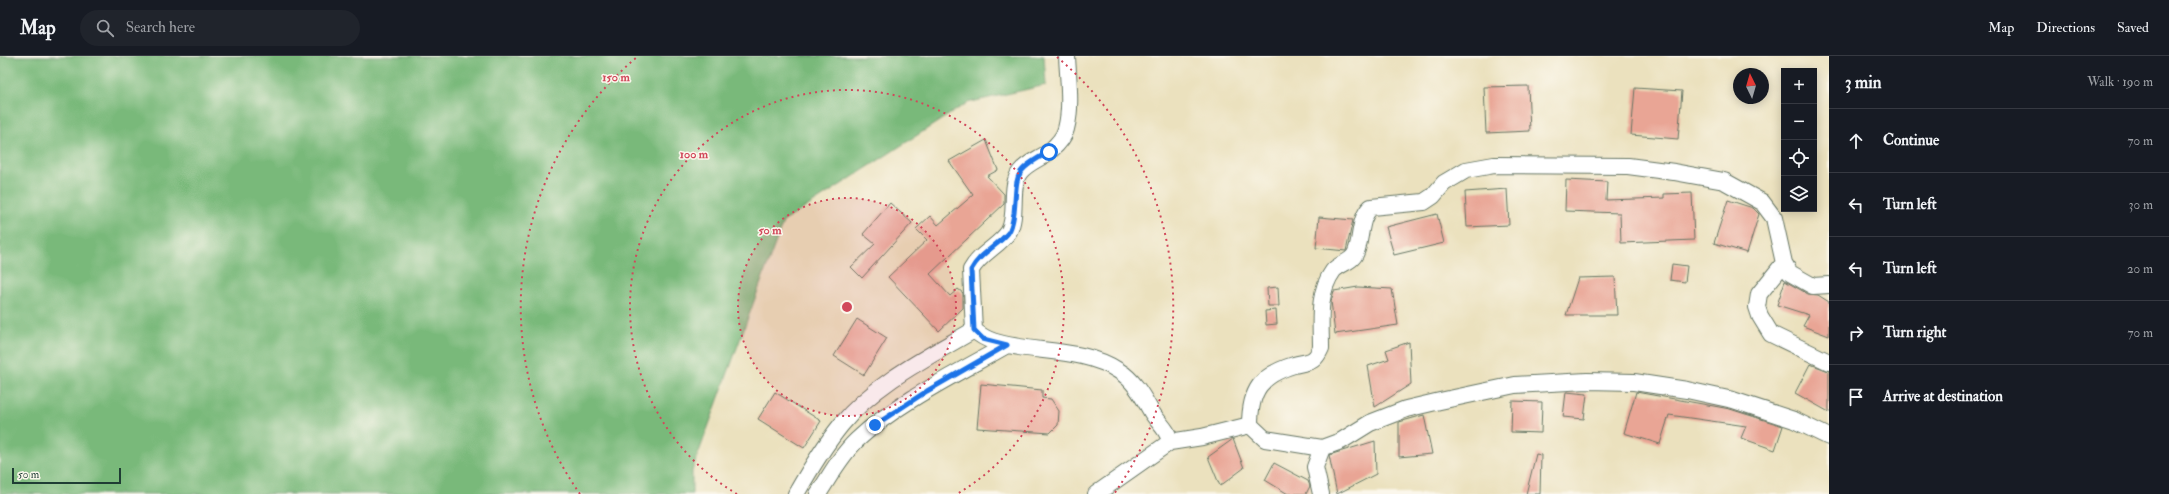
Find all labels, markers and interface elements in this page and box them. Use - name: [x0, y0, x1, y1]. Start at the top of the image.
- search box: [80, 10, 360, 46]
- text: Map: [20, 16, 56, 40]
- icon: search: [94, 17, 116, 39]
- text: Search here: [126, 18, 195, 37]
- text: Map: [1988, 19, 2014, 36]
- text: Directions: [2036, 19, 2095, 36]
- text: Saved: [2117, 19, 2149, 36]
- north arrow: [1733, 68, 1769, 104]
- map controls: [1781, 68, 1817, 212]
- button: +: [1781, 68, 1817, 104]
- text: 150 m: [602, 70, 630, 85]
- text: 3 min: [1845, 72, 1882, 93]
- text: Walk · 190 m: [2087, 74, 2153, 90]
- button: −: [1781, 104, 1817, 140]
- icon: ahead: [1845, 130, 1867, 152]
- text: Continue: [1883, 131, 1939, 150]
- text: 70 m: [2128, 133, 2153, 149]
- button: locate: [1781, 140, 1817, 176]
- route start: [1040, 143, 1058, 161]
- text: 100 m: [680, 147, 709, 162]
- button: layers: [1781, 176, 1817, 212]
- icon: left: [1845, 194, 1867, 216]
- text: Turn left: [1883, 195, 1937, 214]
- text: 30 m: [2129, 197, 2153, 213]
- text: 50 m: [758, 223, 782, 238]
- icon: left: [1845, 258, 1867, 280]
- text: Turn left: [1883, 259, 1937, 278]
- text: 20 m: [2127, 261, 2153, 277]
- centre of rings: [840, 300, 854, 314]
- icon: right: [1845, 322, 1867, 344]
- text: Turn right: [1883, 323, 1946, 342]
- text: 70 m: [2128, 325, 2153, 341]
- icon: arrive: [1845, 386, 1867, 408]
- text: Arrive at destination: [1883, 387, 2003, 406]
- route end: [866, 416, 884, 434]
- scale bar: [12, 466, 121, 485]
- text: 50 m: [18, 468, 39, 481]

